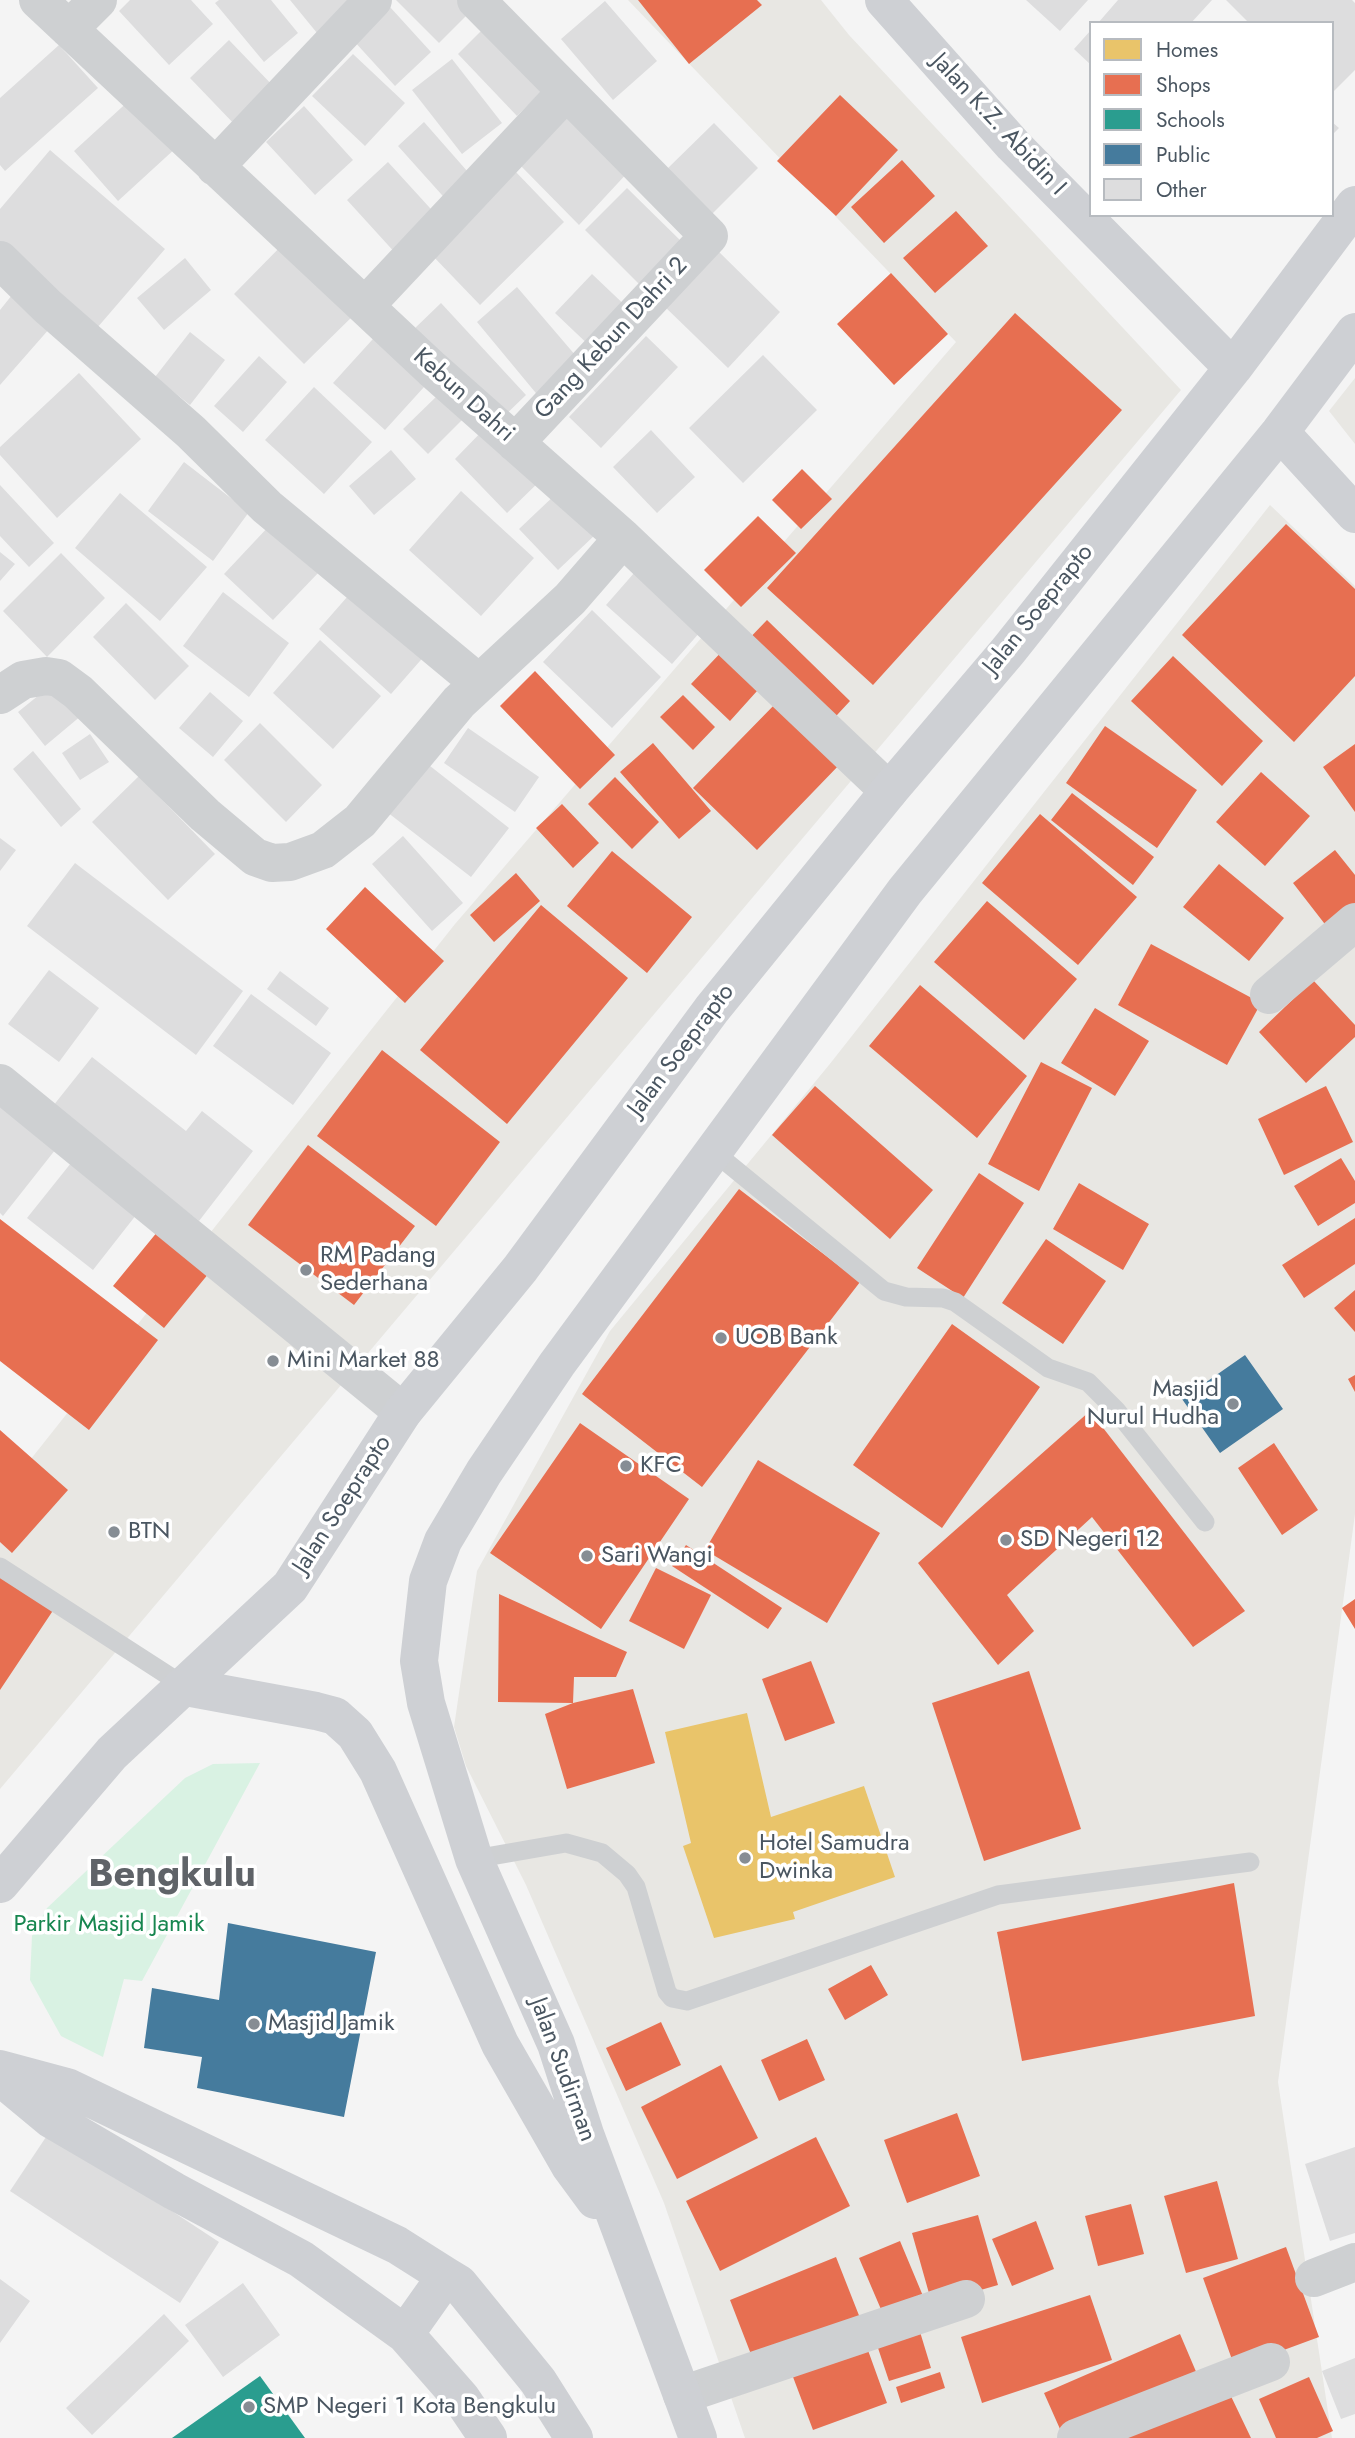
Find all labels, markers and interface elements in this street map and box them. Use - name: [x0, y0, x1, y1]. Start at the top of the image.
- legend: [1089, 21, 1334, 217]
- text: Homes: [1156, 35, 1218, 65]
- street label: Jalan K.Z. Abidin I: [925, 48, 1071, 202]
- text: Shops: [1156, 70, 1210, 100]
- text: Schools: [1156, 105, 1225, 135]
- text: Public: [1156, 140, 1210, 170]
- text: Other: [1156, 175, 1207, 205]
- street label: Gang Kebun Dahri 2: [530, 252, 694, 426]
- street label: Kebun Dahri: [406, 343, 520, 449]
- street label: Jalan Soeprapto: [978, 539, 1100, 681]
- street label: Jalan Soeprapto: [623, 979, 741, 1123]
- place label: RM Padang Sederhana: [320, 1242, 436, 1298]
- marker: RM Padang Sederhana: [298, 1262, 314, 1278]
- place label: UOB Bank: [735, 1324, 838, 1352]
- marker: UOB Bank: [713, 1330, 729, 1346]
- place label: Mini Market 88: [287, 1347, 440, 1375]
- marker: Mini Market 88: [265, 1353, 281, 1369]
- place label: Masjid Nurul Hudha: [1087, 1376, 1219, 1432]
- marker: Masjid Nurul Hudha: [1225, 1396, 1241, 1412]
- street label: Jalan Soeprapto: [288, 1431, 398, 1579]
- place label: KFC: [640, 1452, 682, 1480]
- marker: KFC: [618, 1458, 634, 1474]
- place label: BTN: [128, 1518, 170, 1546]
- marker: BTN: [106, 1524, 122, 1540]
- place label: SD Negeri 12: [1020, 1526, 1160, 1554]
- marker: SD Negeri 12: [998, 1532, 1014, 1548]
- place label: Sari Wangi: [601, 1542, 713, 1570]
- marker: Sari Wangi: [579, 1548, 595, 1564]
- place label: Hotel Samudra Dwinka: [759, 1830, 910, 1886]
- marker: Hotel Samudra Dwinka: [737, 1850, 753, 1866]
- district label: Bengkulu: [88, 1854, 256, 1900]
- park label: Parkir Masjid Jamik: [13, 1911, 205, 1939]
- street label: Jalan Sudirman: [523, 1994, 601, 2146]
- place label: Masjid Jamik: [268, 2010, 395, 2038]
- marker: Masjid Jamik: [246, 2016, 262, 2032]
- place label: SMP Negeri 1 Kota Bengkulu: [263, 2393, 556, 2421]
- marker: SMP Negeri 1 Kota Bengkulu: [241, 2399, 257, 2415]

